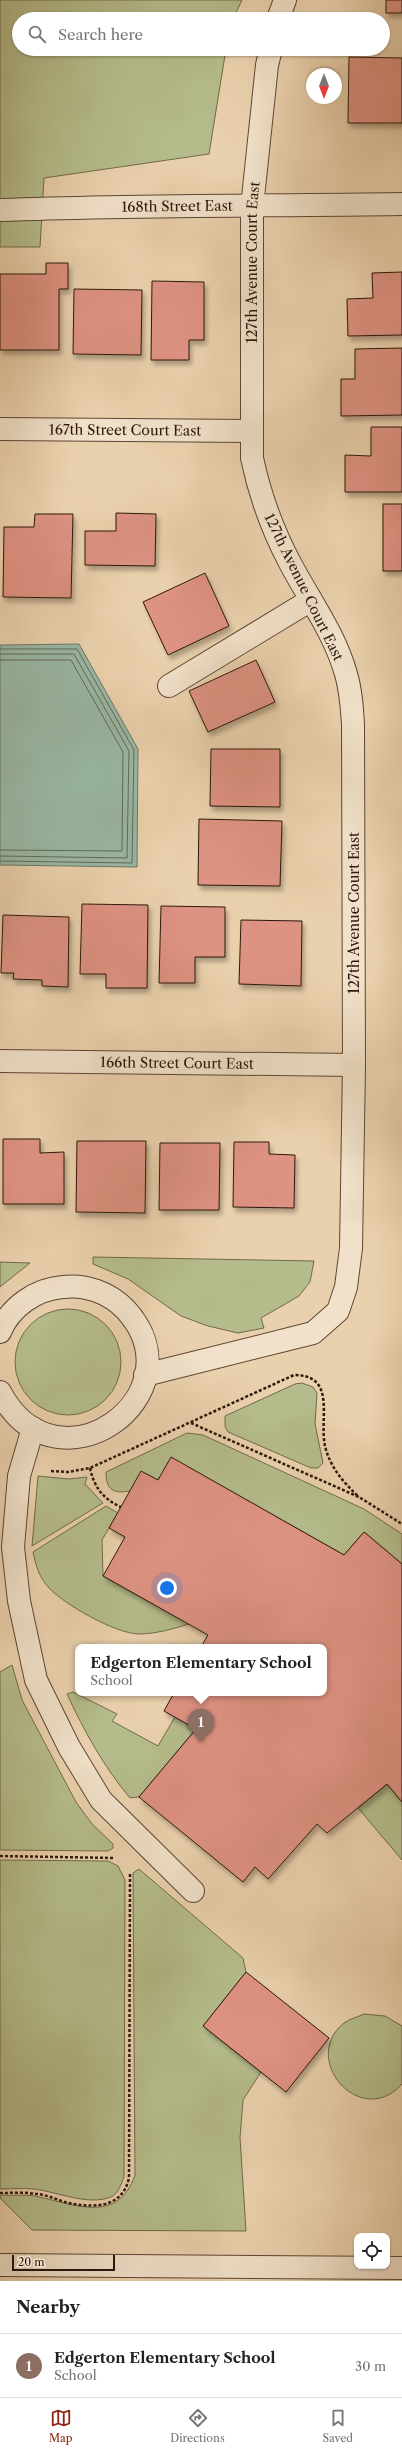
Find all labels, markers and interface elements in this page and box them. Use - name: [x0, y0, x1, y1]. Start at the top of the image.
- search box: [12, 12, 390, 56]
- icon: search: [26, 23, 48, 45]
- text: Search here: [58, 25, 143, 44]
- north arrow: [306, 68, 342, 104]
- street label: 127th Avenue Court East: [243, 181, 264, 343]
- street label: 168th Street East: [121, 197, 233, 216]
- street label: 167th Street Court East: [49, 420, 201, 440]
- street label: 127th Avenue Court East: [260, 510, 348, 664]
- street label: 127th Avenue Court East: [345, 832, 363, 994]
- street label: 166th Street Court East: [100, 1053, 254, 1073]
- your location: [157, 1578, 177, 1598]
- popup: [75, 1644, 327, 1696]
- text: Edgerton Elementary School: [90, 1653, 312, 1672]
- text: School: [90, 1672, 133, 1688]
- pin: 1: [188, 1709, 214, 1742]
- map controls: [354, 2233, 390, 2269]
- button: locate: [354, 2233, 390, 2269]
- scale bar: [12, 2253, 115, 2272]
- text: 20 m: [18, 2255, 44, 2269]
- text: Nearby: [16, 2297, 80, 2317]
- text: Edgerton Elementary School: [54, 2348, 276, 2367]
- text: 1: [26, 2358, 32, 2374]
- text: 30 m: [355, 2358, 386, 2374]
- text: School: [54, 2367, 97, 2383]
- tab: Map: [49, 2407, 73, 2445]
- tab: Directions: [170, 2407, 225, 2445]
- tab: Saved: [323, 2407, 353, 2445]

